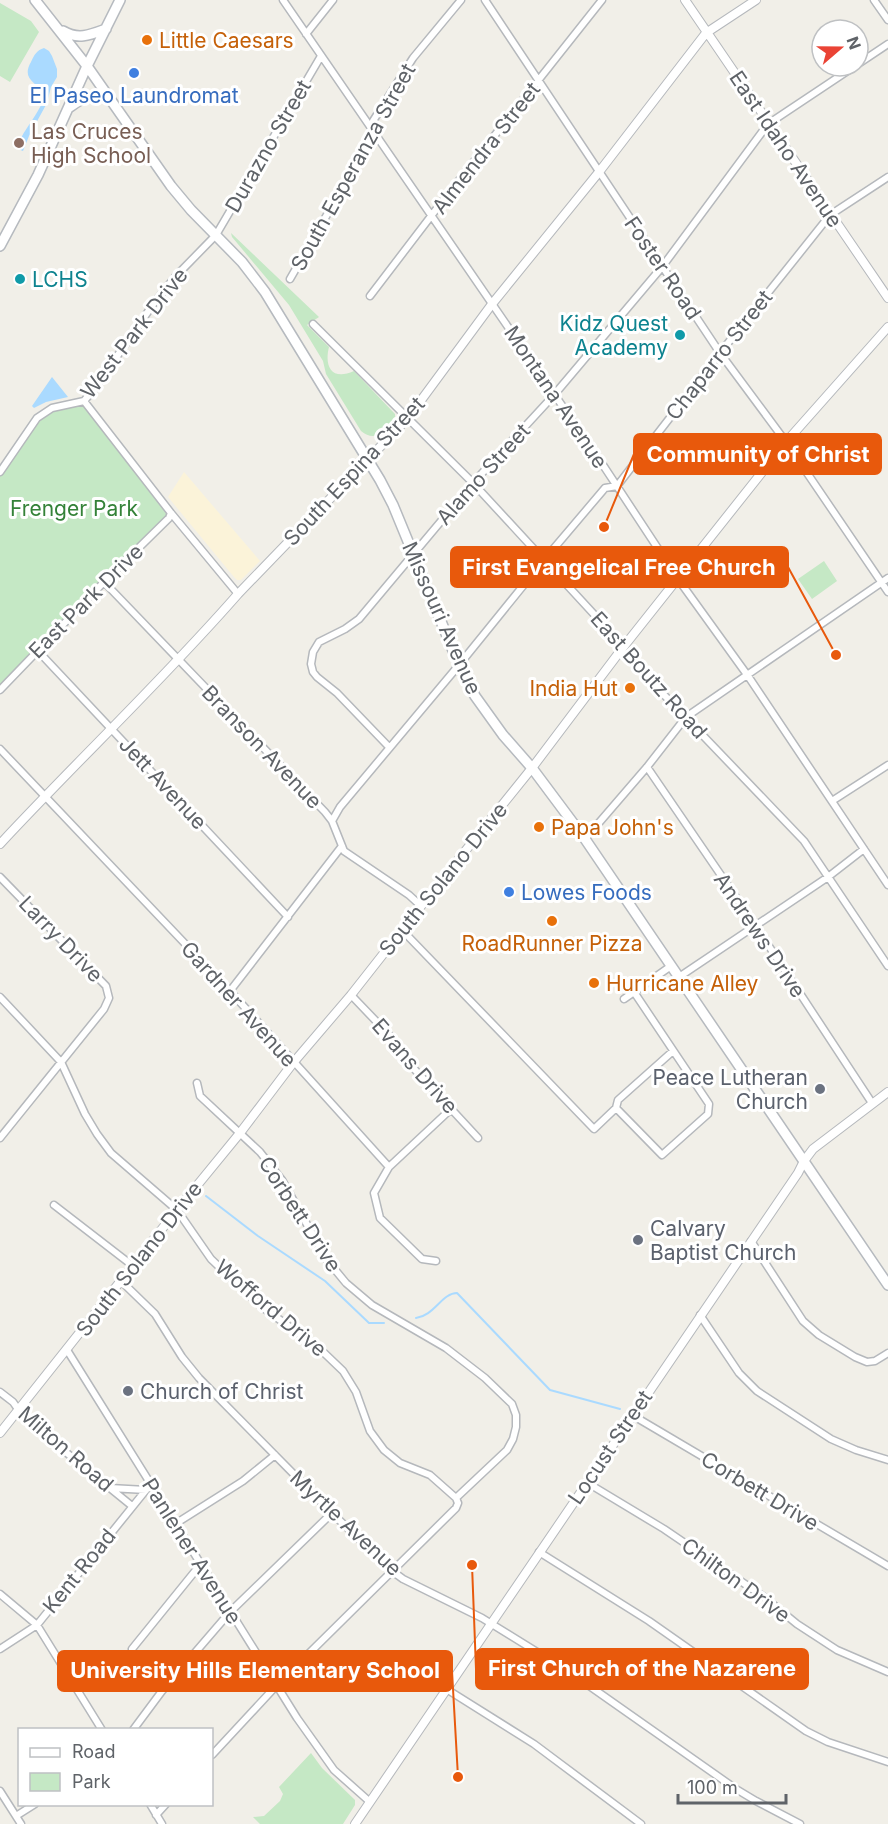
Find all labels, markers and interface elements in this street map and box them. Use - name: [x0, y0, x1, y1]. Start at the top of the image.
- north arrow: [810, 18, 870, 78]
- place label: Little Caesars: [159, 28, 294, 53]
- marker: Little Caesars: [140, 33, 154, 47]
- text: N: [843, 34, 866, 52]
- street label: South Esperanza Street: [286, 59, 421, 275]
- marker: El Paseo Laundromat: [127, 66, 141, 80]
- street label: East Idaho Avenue: [724, 66, 848, 232]
- street label: Durazno Street: [220, 75, 316, 217]
- street label: Almendra Street: [427, 77, 545, 219]
- place label: El Paseo Laundromat: [29, 83, 239, 108]
- place label: Las Cruces High School: [31, 119, 151, 168]
- marker: Las Cruces High School: [12, 136, 26, 150]
- street label: Foster Road: [619, 212, 707, 324]
- street label: West Park Drive: [75, 263, 193, 403]
- place label: LCHS: [32, 267, 88, 292]
- marker: LCHS: [13, 272, 27, 286]
- street label: Chaparro Street: [661, 285, 778, 425]
- place label: Kidz Quest Academy: [559, 311, 668, 360]
- street label: Montana Avenue: [499, 321, 613, 473]
- marker: Kidz Quest Academy: [673, 328, 687, 342]
- street label: South Espina Street: [278, 391, 430, 551]
- street label: Alamo Street: [431, 418, 535, 530]
- callout: Community of Christ: [634, 434, 881, 474]
- text: Community of Christ: [646, 441, 870, 467]
- park label: Frenger Park: [10, 496, 138, 521]
- street label: Missouri Avenue: [397, 538, 487, 698]
- street label: East Park Drive: [24, 539, 148, 663]
- callout: First Evangelical Free Church: [451, 547, 788, 587]
- text: First Evangelical Free Church: [462, 554, 776, 580]
- street label: East Boutz Road: [585, 606, 713, 744]
- place label: India Hut: [529, 676, 618, 701]
- street label: Branson Avenue: [197, 680, 327, 814]
- marker: India Hut: [623, 681, 637, 695]
- street label: Jett Avenue: [114, 732, 212, 834]
- street label: South Solano Drive: [374, 797, 512, 961]
- place label: Papa John's: [551, 815, 674, 840]
- marker: Papa John's: [532, 820, 546, 834]
- street label: Andrews Drive: [709, 868, 811, 1002]
- place label: Lowes Foods: [521, 880, 652, 905]
- marker: Lowes Foods: [502, 885, 516, 899]
- street label: Larry Drive: [14, 891, 108, 987]
- marker: RoadRunner Pizza: [545, 914, 559, 928]
- place label: RoadRunner Pizza: [462, 931, 642, 956]
- street label: Gardner Avenue: [176, 936, 302, 1072]
- place label: Hurricane Alley: [606, 971, 759, 996]
- marker: Hurricane Alley: [587, 976, 601, 990]
- street label: Evans Drive: [367, 1013, 463, 1119]
- place label: Peace Lutheran Church: [652, 1065, 808, 1114]
- marker: Peace Lutheran Church: [813, 1082, 827, 1096]
- street label: Corbett Drive: [253, 1152, 347, 1276]
- street label: South Solano Drive: [71, 1177, 207, 1341]
- place label: Calvary Baptist Church: [650, 1216, 796, 1265]
- marker: Calvary Baptist Church: [631, 1233, 645, 1247]
- street label: Wofford Drive: [210, 1254, 332, 1362]
- place label: Church of Christ: [140, 1379, 303, 1404]
- marker: Church of Christ: [121, 1384, 135, 1398]
- street label: Locust Street: [563, 1385, 657, 1509]
- street label: Milton Road: [13, 1401, 119, 1497]
- street label: Corbett Drive: [697, 1446, 823, 1536]
- street label: Myrtle Avenue: [285, 1465, 407, 1581]
- street label: Panlener Avenue: [137, 1473, 247, 1629]
- street label: Kent Road: [37, 1524, 121, 1618]
- street label: Chilton Drive: [677, 1532, 795, 1628]
- callout: First Church of the Nazarene: [476, 1649, 808, 1689]
- callout: University Hills Elementary School: [58, 1651, 452, 1691]
- text: First Church of the Nazarene: [488, 1655, 796, 1681]
- text: University Hills Elementary School: [70, 1657, 440, 1683]
- legend: [18, 1728, 213, 1806]
- text: Road: [72, 1741, 115, 1762]
- scale bar: [678, 1767, 786, 1805]
- text: Park: [72, 1771, 111, 1792]
- text: 100 m: [687, 1777, 738, 1798]

